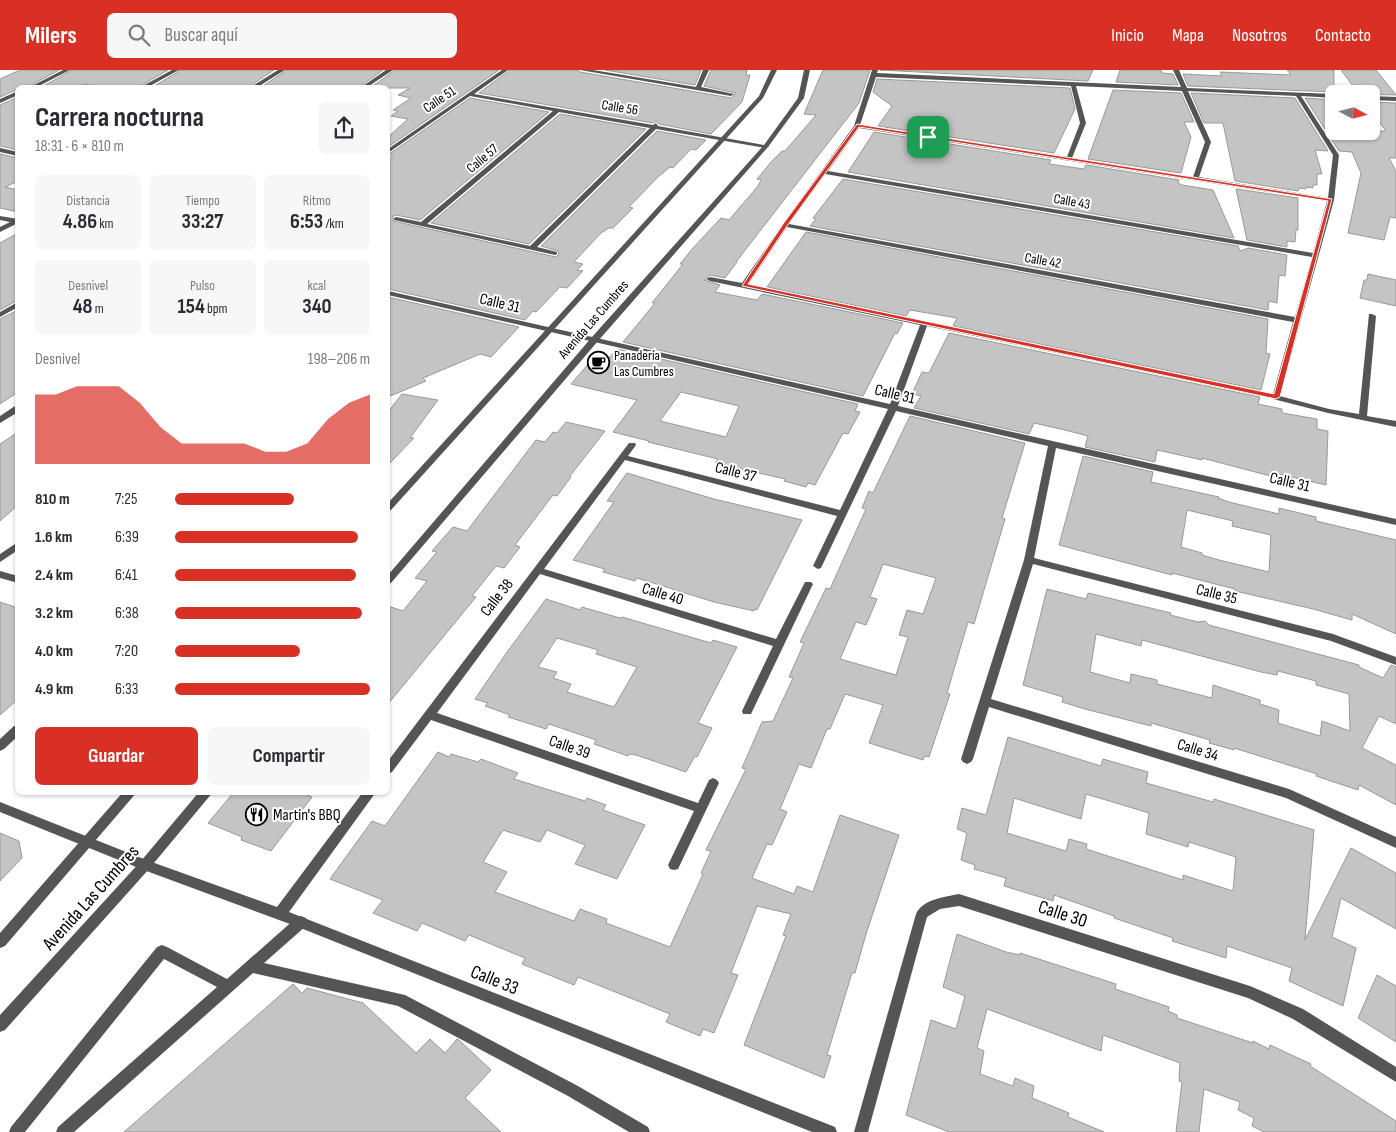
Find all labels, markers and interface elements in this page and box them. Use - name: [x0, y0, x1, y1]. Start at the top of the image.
- search box: [107, 13, 457, 58]
- text: Milers: [25, 21, 77, 50]
- icon: search: [125, 21, 153, 49]
- text: Buscar aquí: [165, 24, 238, 47]
- text: Inicio: [1111, 25, 1144, 46]
- text: Mapa: [1172, 25, 1204, 46]
- text: Nosotros: [1232, 25, 1287, 46]
- text: Contacto: [1315, 25, 1371, 46]
- street label: Calle 51: [420, 82, 459, 116]
- north arrow: [1325, 85, 1380, 140]
- map controls: [1325, 85, 1380, 140]
- street label: Calle 56: [600, 96, 639, 119]
- text: Carrera nocturna: [35, 101, 204, 134]
- button: share: [318, 102, 370, 154]
- pin: [907, 116, 949, 158]
- icon: arrive: [914, 123, 942, 151]
- text: 18:31 · 6 × 810 m: [35, 137, 124, 156]
- street label: Calle 57: [463, 140, 502, 177]
- street label: Calle 43: [1052, 190, 1092, 213]
- text: Distancia: [66, 192, 110, 209]
- text: Tiempo: [185, 192, 220, 209]
- text: Ritmo: [303, 192, 331, 209]
- text: 4.86: [63, 209, 97, 234]
- text: 33:27: [182, 209, 223, 234]
- text: 6:53: [290, 209, 323, 234]
- text: km: [97, 215, 114, 232]
- text: /km: [323, 215, 344, 232]
- street label: Calle 42: [1023, 249, 1063, 272]
- text: Desnivel: [68, 277, 108, 294]
- text: Pulso: [190, 277, 215, 294]
- text: kcal: [308, 277, 326, 294]
- street label: Avenida Las Cumbres: [554, 277, 632, 363]
- street label: Calle 31: [478, 290, 522, 317]
- text: 48: [73, 294, 92, 319]
- text: 154: [177, 294, 205, 319]
- text: 340: [302, 294, 331, 319]
- text: m: [92, 300, 104, 317]
- text: bpm: [205, 300, 228, 317]
- place label: Panadería Las Cumbres: [614, 347, 674, 380]
- text: Desnivel: [35, 350, 80, 369]
- text: 198–206 m: [308, 350, 370, 369]
- cafe icon: Panadería Las Cumbres: [586, 351, 610, 375]
- street label: Calle 31: [873, 381, 917, 408]
- street label: Calle 37: [713, 458, 759, 487]
- street label: Calle 31: [1268, 469, 1312, 496]
- text: 810 m: [35, 490, 70, 509]
- text: 7:25: [115, 490, 137, 509]
- text: 1.6 km: [35, 528, 72, 547]
- text: 6:39: [115, 528, 139, 547]
- text: 2.4 km: [35, 566, 73, 585]
- text: 6:41: [115, 566, 137, 585]
- street label: Calle 38: [477, 575, 518, 620]
- street label: Calle 40: [640, 579, 686, 610]
- street label: Calle 35: [1194, 580, 1239, 609]
- text: 3.2 km: [35, 604, 73, 623]
- text: 6:38: [115, 604, 139, 623]
- text: 4.0 km: [35, 642, 73, 661]
- text: 7:20: [115, 642, 138, 661]
- text: 4.9 km: [35, 680, 73, 699]
- text: 6:33: [115, 680, 138, 699]
- button: Guardar: [35, 727, 198, 785]
- button: Compartir: [208, 727, 370, 785]
- street label: Calle 39: [546, 732, 593, 763]
- street label: Calle 34: [1175, 735, 1221, 766]
- restaurant icon: Martin's BBQ: [245, 802, 269, 826]
- place label: Martin's BBQ: [273, 806, 341, 825]
- street label: Avenida Las Cumbres: [37, 841, 144, 956]
- street label: Calle 30: [1035, 896, 1090, 933]
- street label: Calle 33: [467, 960, 522, 1000]

